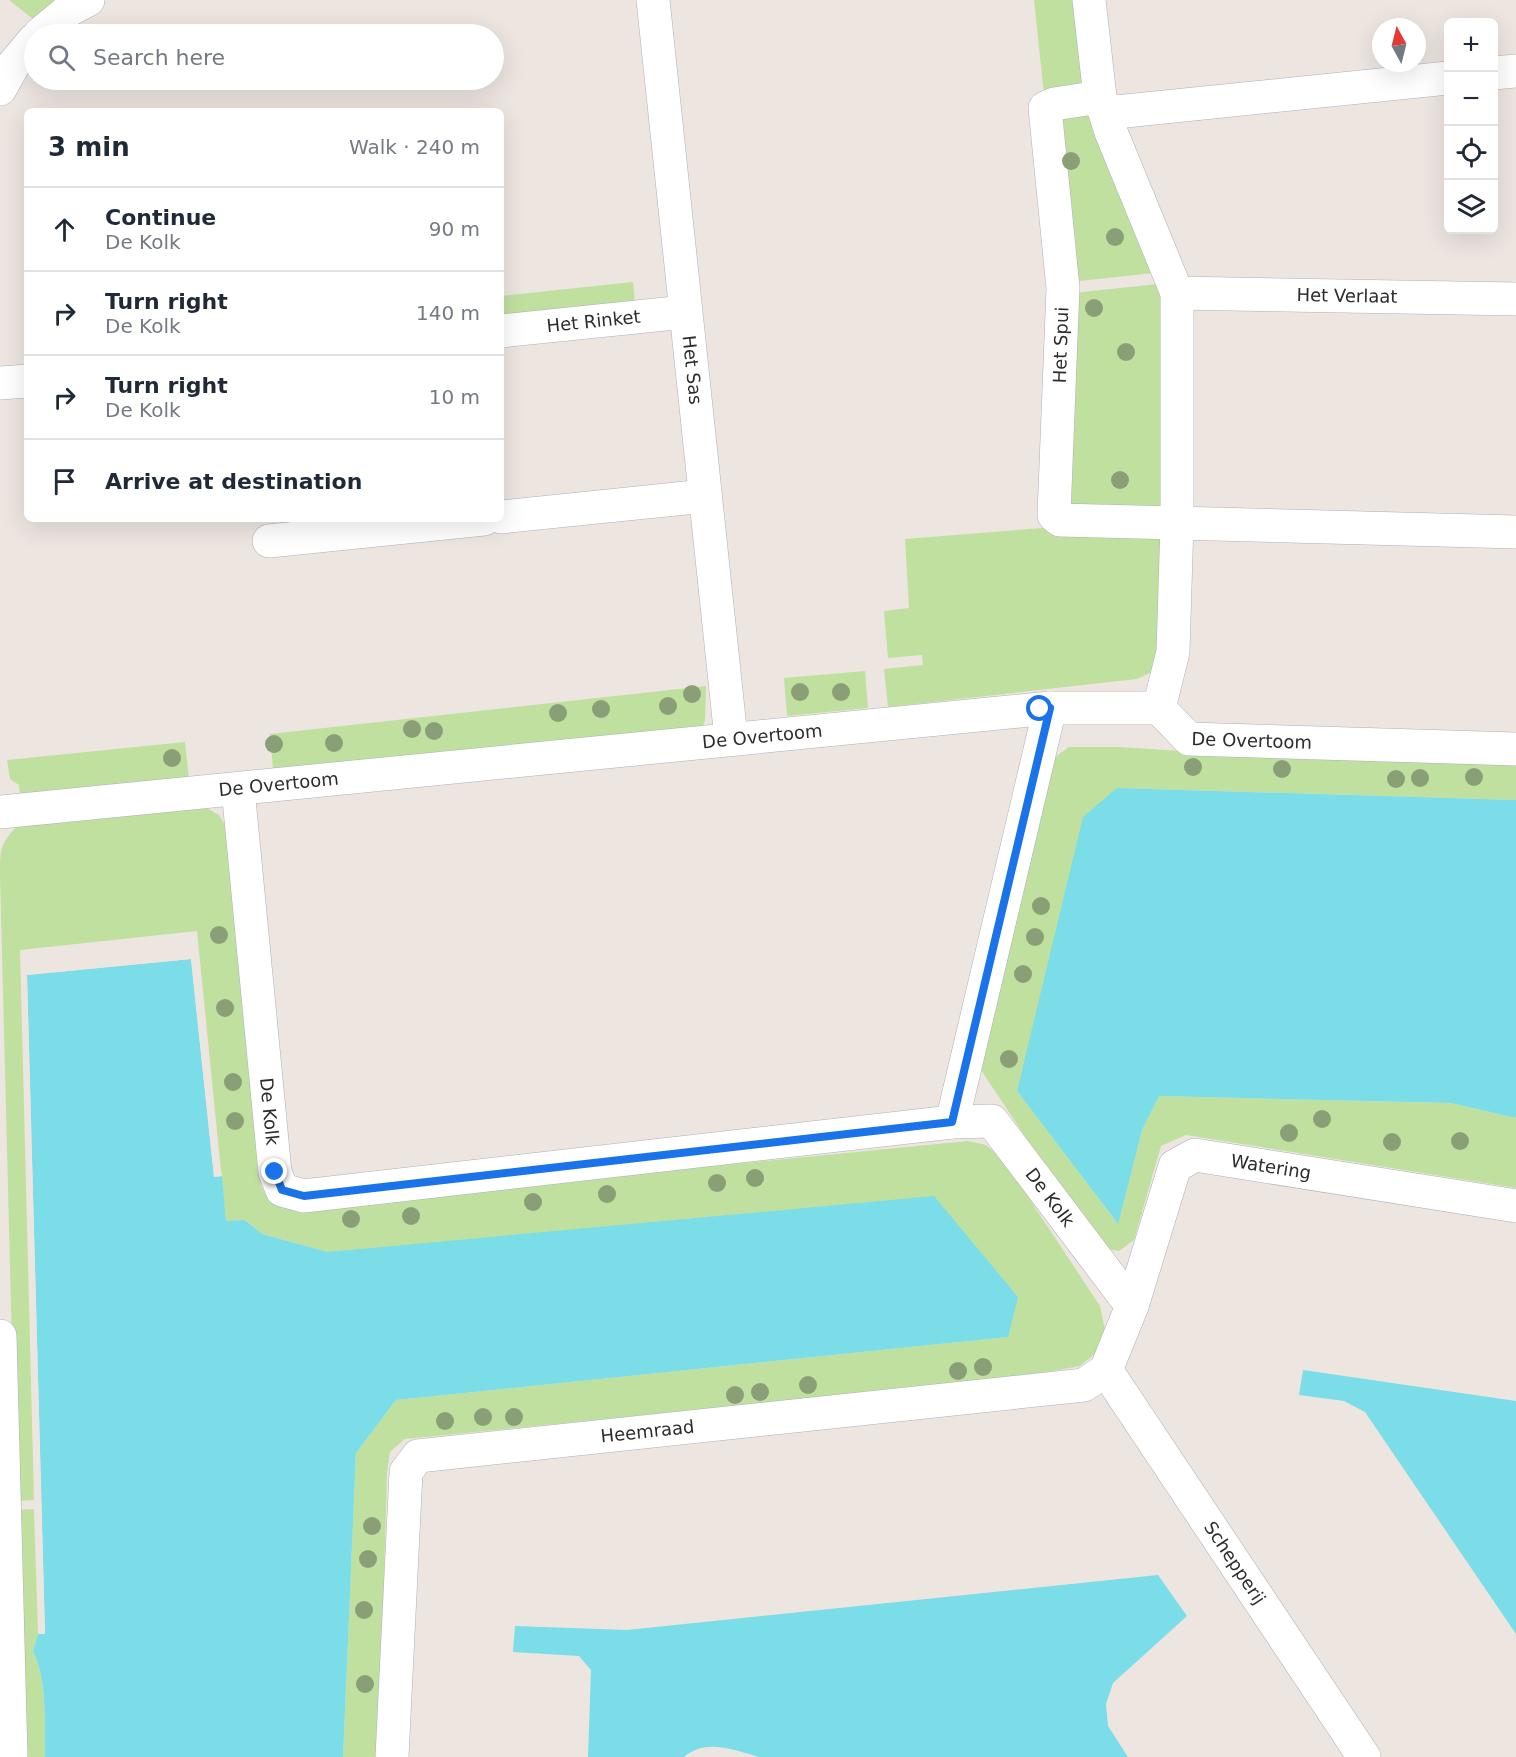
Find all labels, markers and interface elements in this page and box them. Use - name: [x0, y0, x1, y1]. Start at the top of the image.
- north arrow: [1372, 18, 1426, 72]
- map controls: [1444, 18, 1498, 234]
- button: +: [1444, 18, 1498, 72]
- search box: [24, 24, 504, 90]
- icon: search: [45, 41, 78, 74]
- text: Search here: [93, 45, 225, 70]
- button: −: [1444, 72, 1498, 126]
- button: locate: [1444, 126, 1498, 180]
- text: 3 min: [48, 132, 130, 162]
- text: Walk · 240 m: [349, 135, 480, 159]
- button: layers: [1444, 180, 1498, 234]
- text: Continue: [105, 205, 216, 230]
- icon: ahead: [48, 213, 81, 246]
- text: 90 m: [429, 217, 480, 241]
- text: De Kolk: [105, 230, 181, 254]
- street label: Het Verlaat: [1296, 284, 1398, 307]
- text: Turn right: [105, 289, 228, 314]
- icon: right: [48, 297, 81, 330]
- text: 140 m: [416, 301, 480, 325]
- street label: Het Rinket: [545, 306, 641, 336]
- street label: Het Spui: [1049, 306, 1072, 384]
- text: De Kolk: [105, 314, 181, 338]
- street label: Het Sas: [679, 334, 707, 405]
- text: Turn right: [105, 373, 228, 398]
- icon: right: [48, 381, 81, 414]
- text: 10 m: [429, 385, 480, 409]
- text: De Kolk: [105, 398, 181, 422]
- icon: arrive: [48, 465, 81, 498]
- text: Arrive at destination: [105, 469, 362, 494]
- route start: [1026, 695, 1052, 721]
- street label: De Overtoom: [701, 720, 823, 752]
- street label: De Overtoom: [1191, 728, 1312, 753]
- street label: De Overtoom: [218, 768, 340, 800]
- street label: De Kolk: [256, 1077, 283, 1147]
- street label: Watering: [1229, 1150, 1313, 1183]
- route end: [261, 1158, 287, 1184]
- street label: De Kolk: [1021, 1164, 1080, 1231]
- street label: Heemraad: [599, 1416, 695, 1446]
- street label: Schepperij: [1200, 1517, 1270, 1608]

